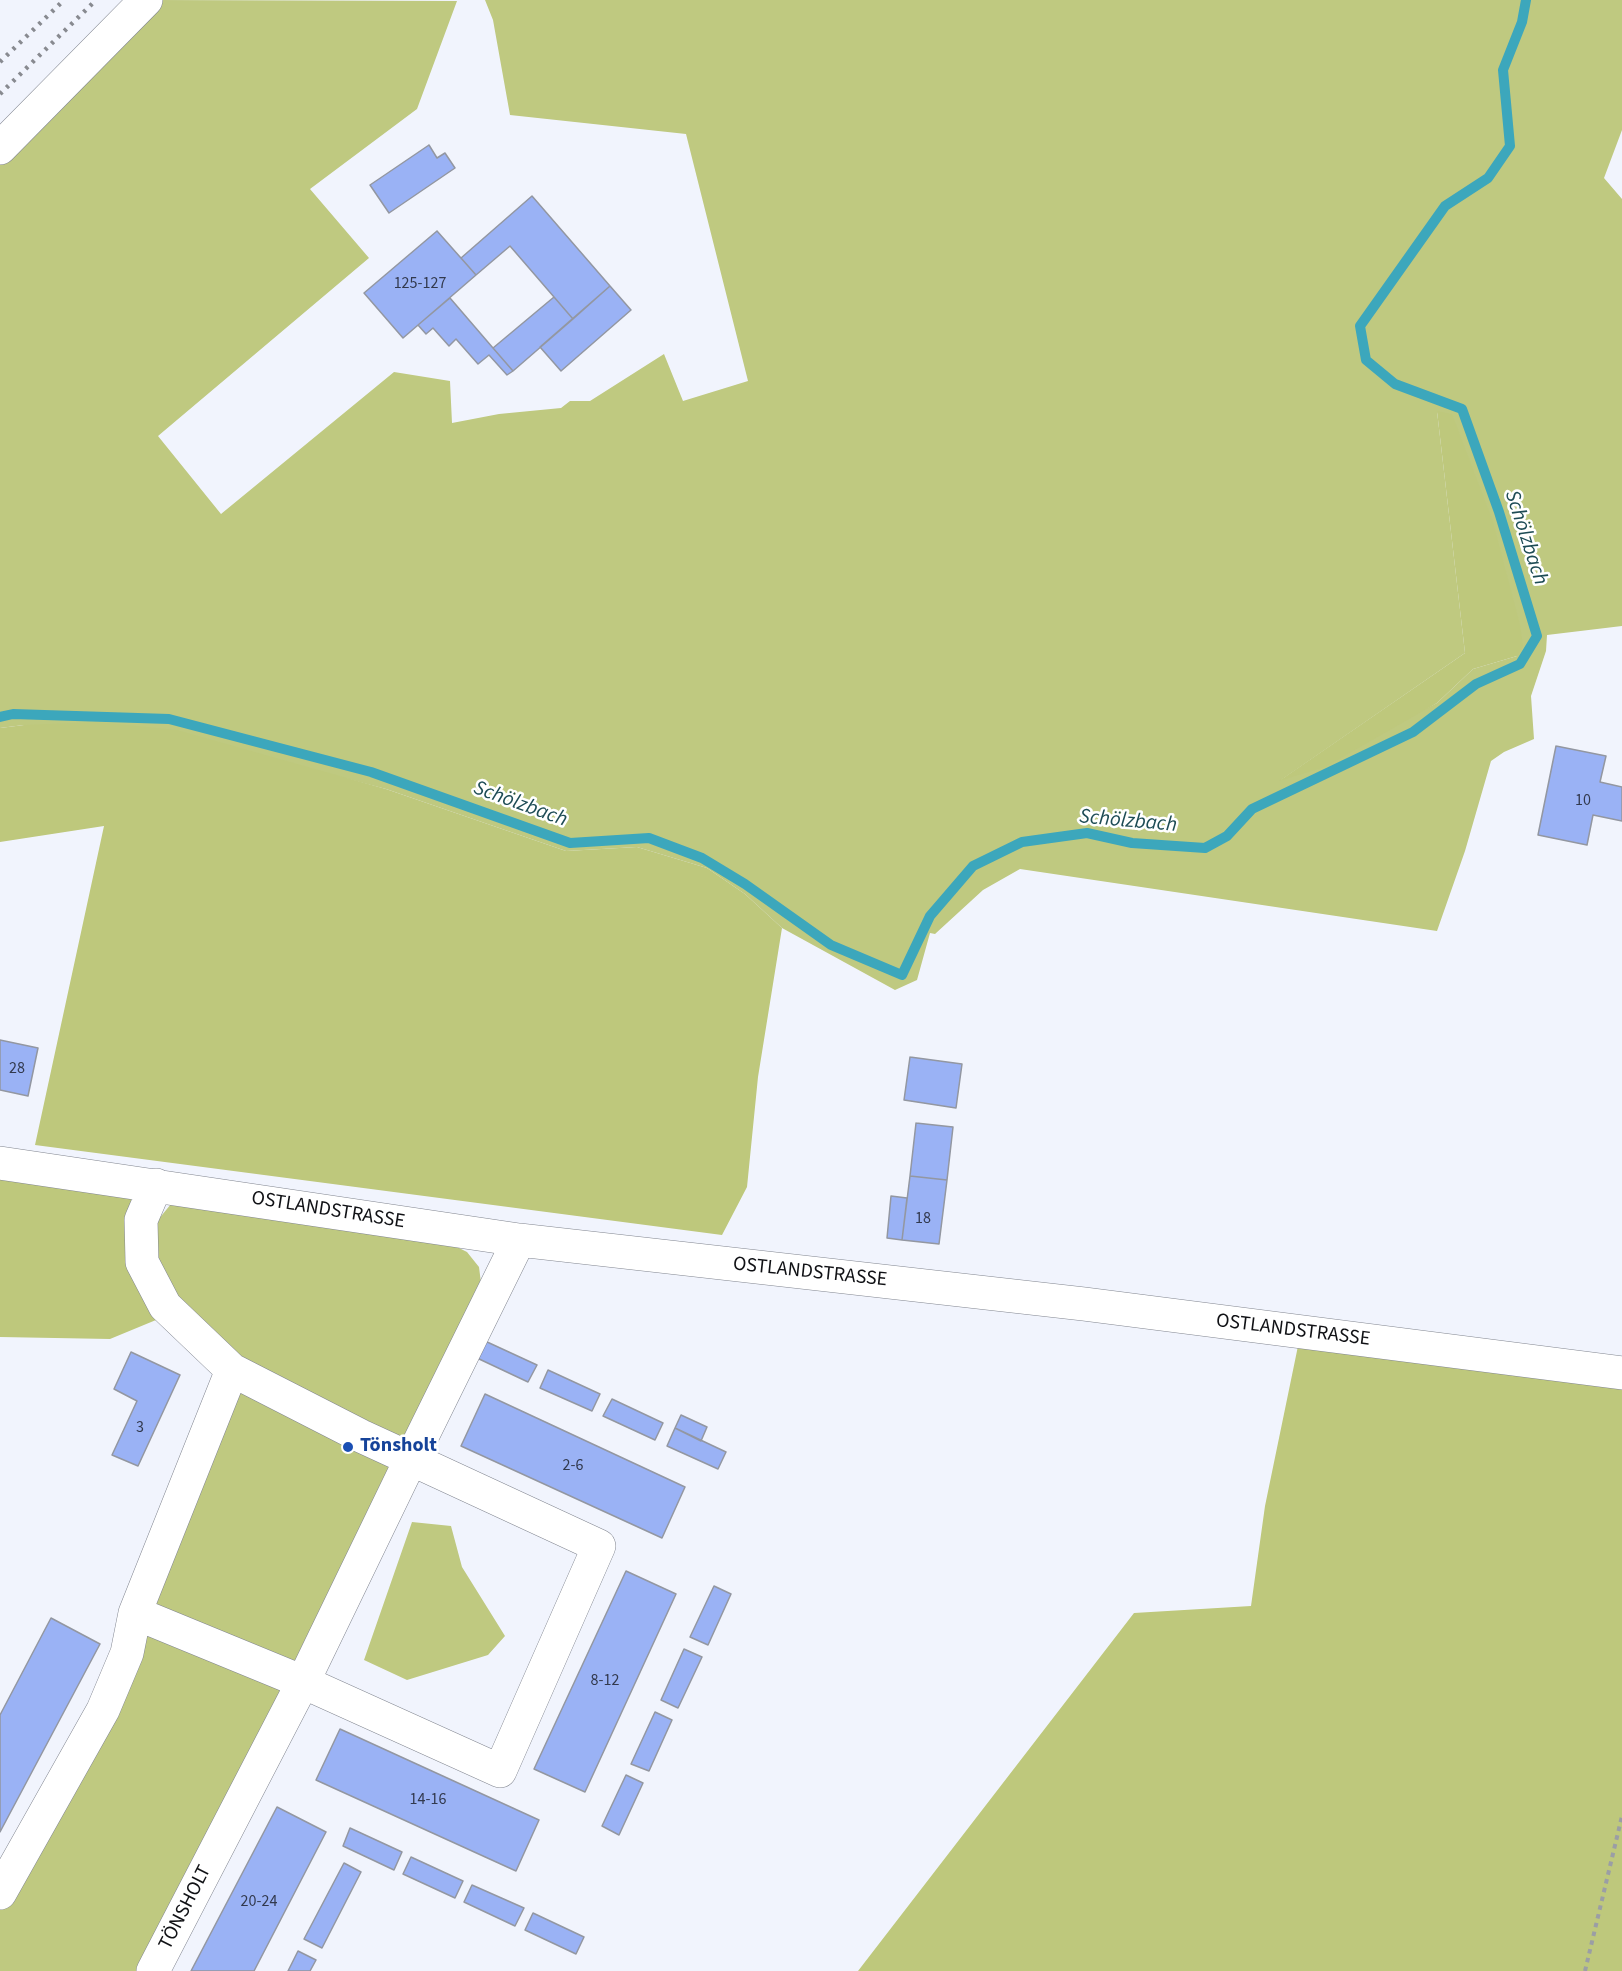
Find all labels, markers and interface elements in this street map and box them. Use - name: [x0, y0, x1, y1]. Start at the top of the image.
- house number: 125-127: [394, 274, 446, 294]
- water label: Schölzbach: [1498, 488, 1552, 588]
- water label: Schölzbach: [470, 776, 570, 834]
- house number: 10: [1575, 791, 1591, 811]
- water label: Schölzbach: [1078, 805, 1178, 839]
- house number: 28: [9, 1059, 25, 1079]
- street label: OSTLANDSTRASSE: [250, 1187, 406, 1235]
- house number: 18: [915, 1209, 931, 1229]
- street label: OSTLANDSTRASSE: [732, 1253, 888, 1293]
- street label: OSTLANDSTRASSE: [1215, 1310, 1371, 1352]
- house number: 3: [136, 1418, 144, 1438]
- place label: Tönsholt: [360, 1435, 437, 1459]
- marker: Tönsholt: [341, 1440, 355, 1454]
- house number: 2-6: [563, 1456, 583, 1476]
- house number: 8-12: [591, 1671, 619, 1691]
- house number: 14-16: [410, 1790, 446, 1810]
- street label: TÖNSHOLT: [155, 1862, 217, 1954]
- house number: 20-24: [241, 1892, 277, 1912]

